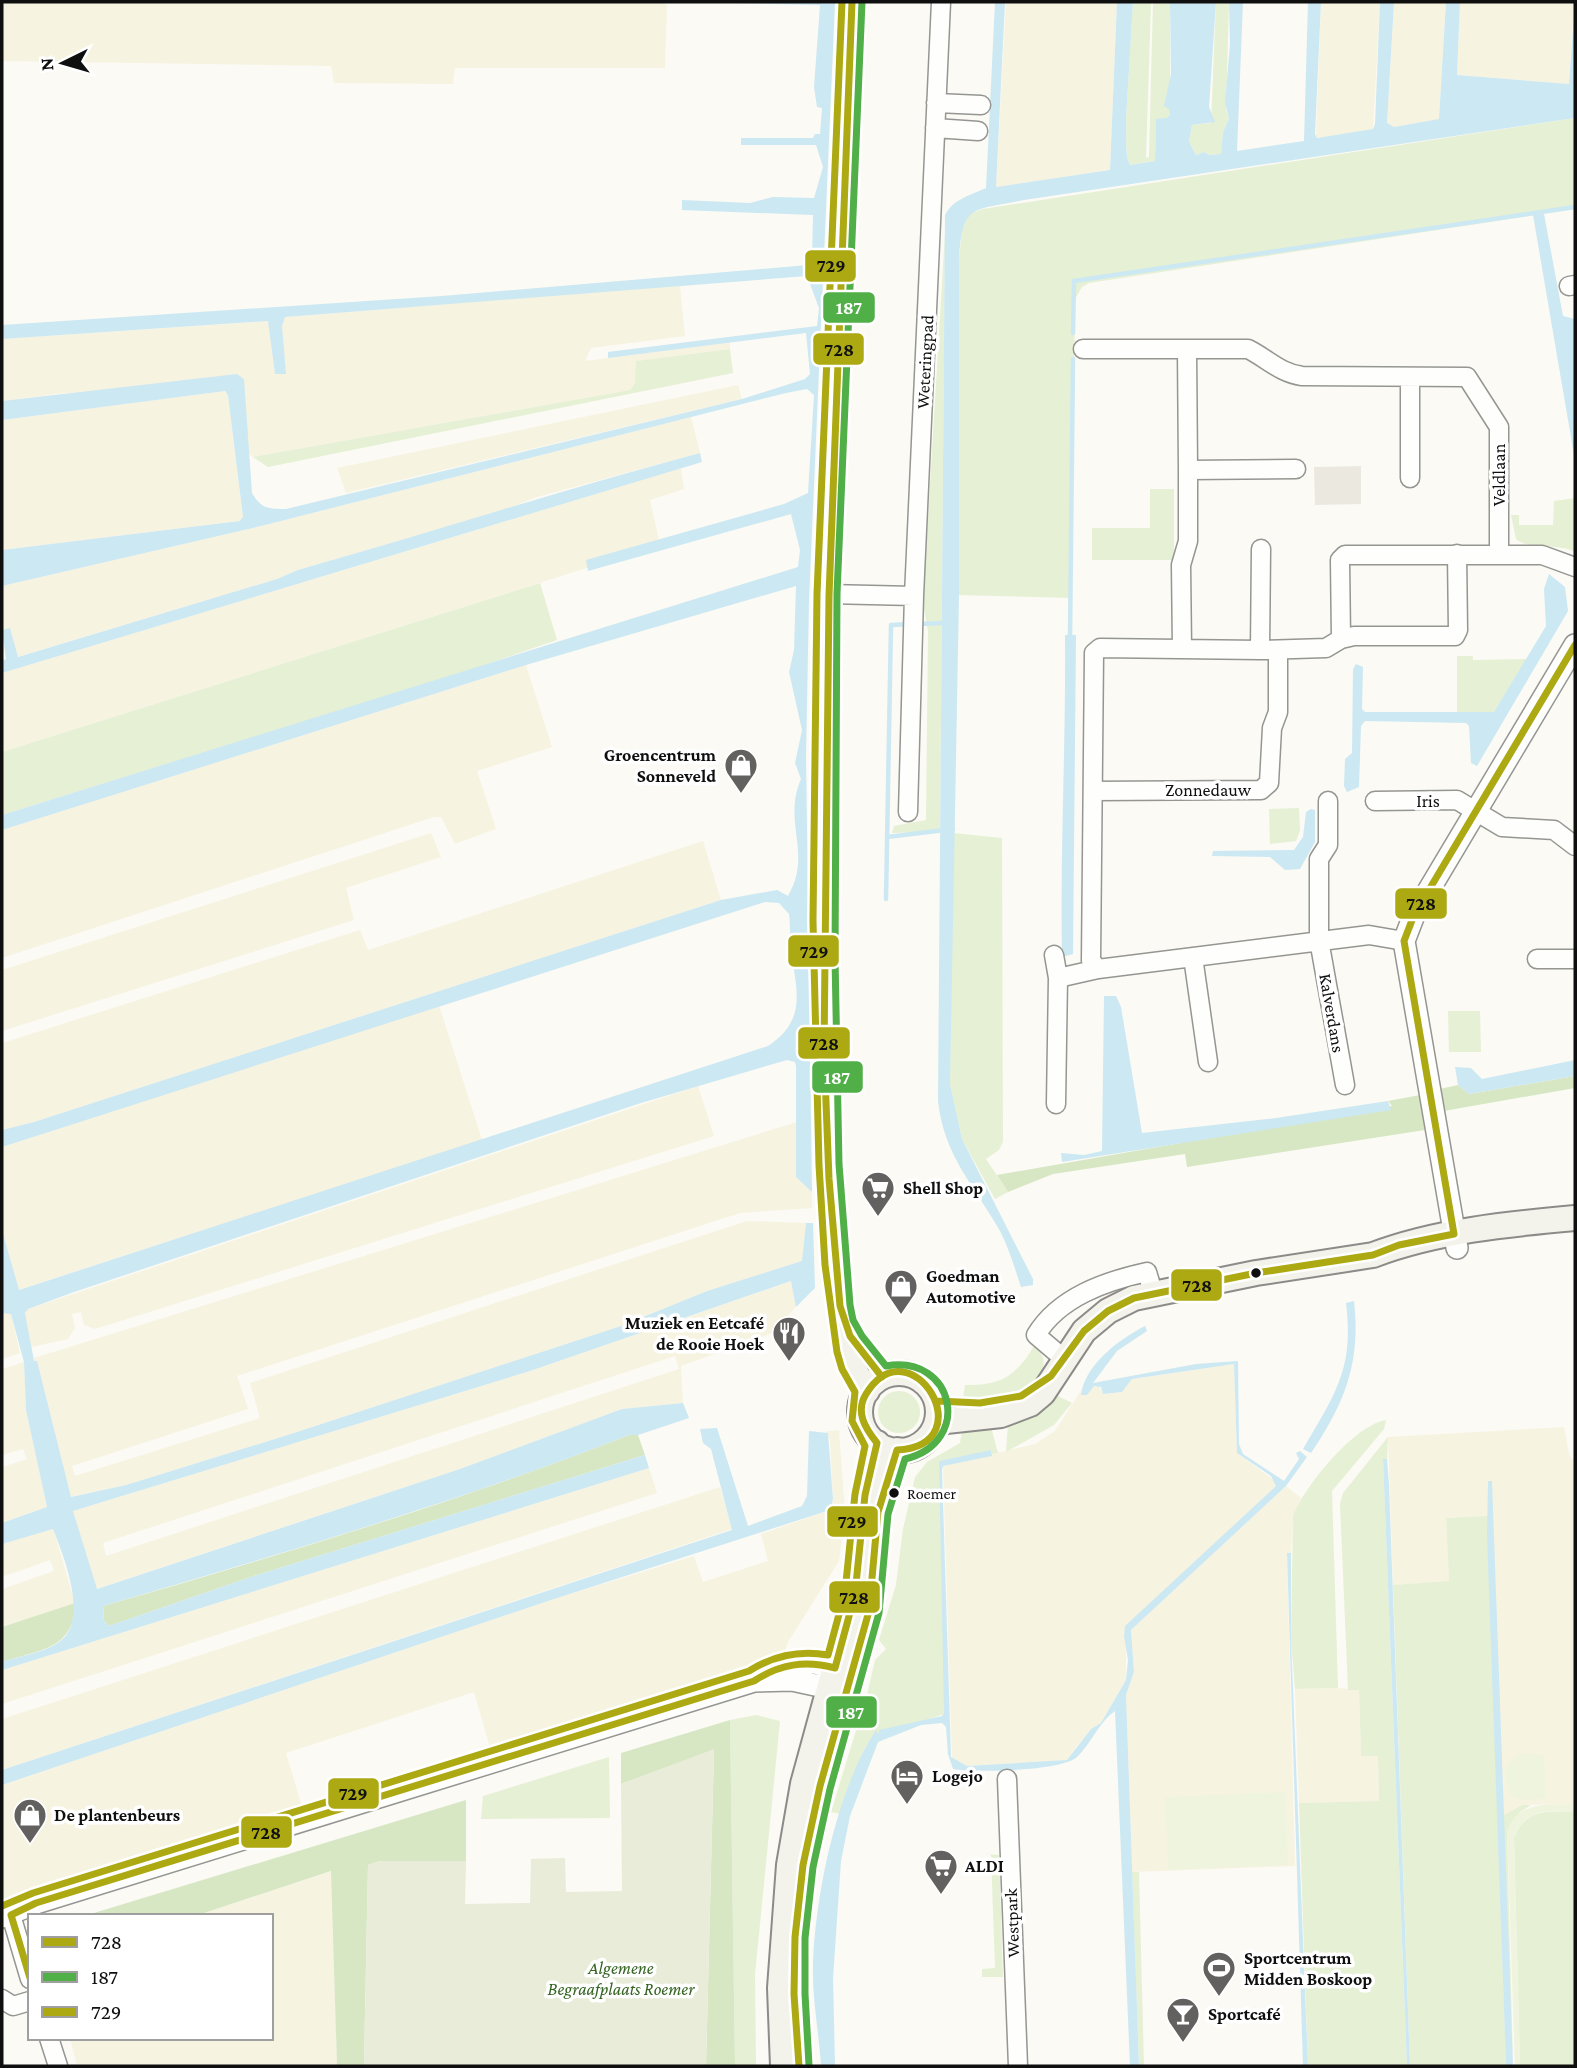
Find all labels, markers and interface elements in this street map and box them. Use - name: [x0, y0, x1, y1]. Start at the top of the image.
- north arrow: [28, 28, 98, 98]
- text: N: [36, 57, 58, 72]
- line badge: 729: [804, 249, 857, 283]
- text: 729: [816, 255, 846, 276]
- line badge: 187: [822, 291, 876, 324]
- text: 187: [836, 297, 862, 318]
- street label: Weteringpad: [913, 314, 937, 410]
- line badge: 728: [812, 332, 865, 366]
- text: 728: [824, 339, 854, 360]
- street label: Veldlaan: [1489, 443, 1509, 506]
- place label: Groencentrum Sonneveld: [604, 745, 717, 786]
- shop icon: Groencentrum Sonneveld: [722, 746, 760, 795]
- street label: Zonnedauw: [1165, 780, 1252, 800]
- street label: Iris: [1416, 791, 1440, 811]
- line badge: 728: [1394, 887, 1448, 920]
- text: 728: [1406, 893, 1436, 914]
- line badge: 729: [787, 934, 840, 968]
- text: 729: [799, 941, 829, 962]
- street label: Kalverdans: [1315, 972, 1349, 1054]
- line badge: 728: [797, 1026, 851, 1060]
- text: 728: [809, 1033, 839, 1054]
- line badge: 187: [811, 1060, 864, 1094]
- text: 187: [824, 1067, 850, 1088]
- supermarket icon: Shell Shop: [859, 1169, 897, 1218]
- place label: Shell Shop: [903, 1178, 983, 1198]
- place label: Goedman Automotive: [925, 1266, 1016, 1307]
- unlabelled marker: [1249, 1266, 1263, 1280]
- shop icon: Goedman Automotive: [882, 1267, 920, 1316]
- line badge: 728: [1170, 1268, 1223, 1302]
- text: 728: [1182, 1275, 1212, 1296]
- place label: Muziek en Eetcafé de Rooie Hoek: [625, 1313, 764, 1354]
- restaurant icon: Muziek en Eetcafé de Rooie Hoek: [770, 1314, 808, 1363]
- place label: Roemer: [907, 1485, 957, 1502]
- marker: Roemer: [887, 1486, 901, 1500]
- line badge: 729: [826, 1505, 879, 1538]
- text: 729: [837, 1511, 867, 1532]
- line badge: 728: [828, 1580, 881, 1614]
- text: 728: [839, 1587, 869, 1608]
- line badge: 187: [825, 1695, 878, 1729]
- text: 187: [838, 1702, 864, 1723]
- hotel icon: Logejo: [888, 1757, 926, 1806]
- place label: Logejo: [932, 1766, 983, 1787]
- line badge: 729: [327, 1777, 380, 1810]
- text: 729: [338, 1783, 368, 1804]
- shop icon: De plantenbeurs: [11, 1796, 49, 1845]
- place label: De plantenbeurs: [54, 1805, 180, 1825]
- line badge: 728: [240, 1815, 293, 1849]
- text: 728: [251, 1822, 281, 1843]
- supermarket icon: ALDI: [922, 1847, 960, 1896]
- place label: ALDI: [964, 1856, 1004, 1876]
- street label: Westpark: [1001, 1888, 1023, 1958]
- legend: [28, 1914, 273, 2040]
- text: 728: [91, 1930, 122, 1954]
- place label: Sportcentrum Midden Boskoop: [1244, 1948, 1372, 1989]
- sports icon: Sportcentrum Midden Boskoop: [1200, 1949, 1238, 1998]
- park label: Algemene Begraafplaats Roemer: [548, 1958, 695, 1999]
- text: 187: [91, 1965, 118, 1989]
- bar icon: Sportcafé: [1164, 1995, 1202, 2044]
- text: 729: [91, 2000, 121, 2024]
- place label: Sportcafé: [1208, 2004, 1281, 2024]

